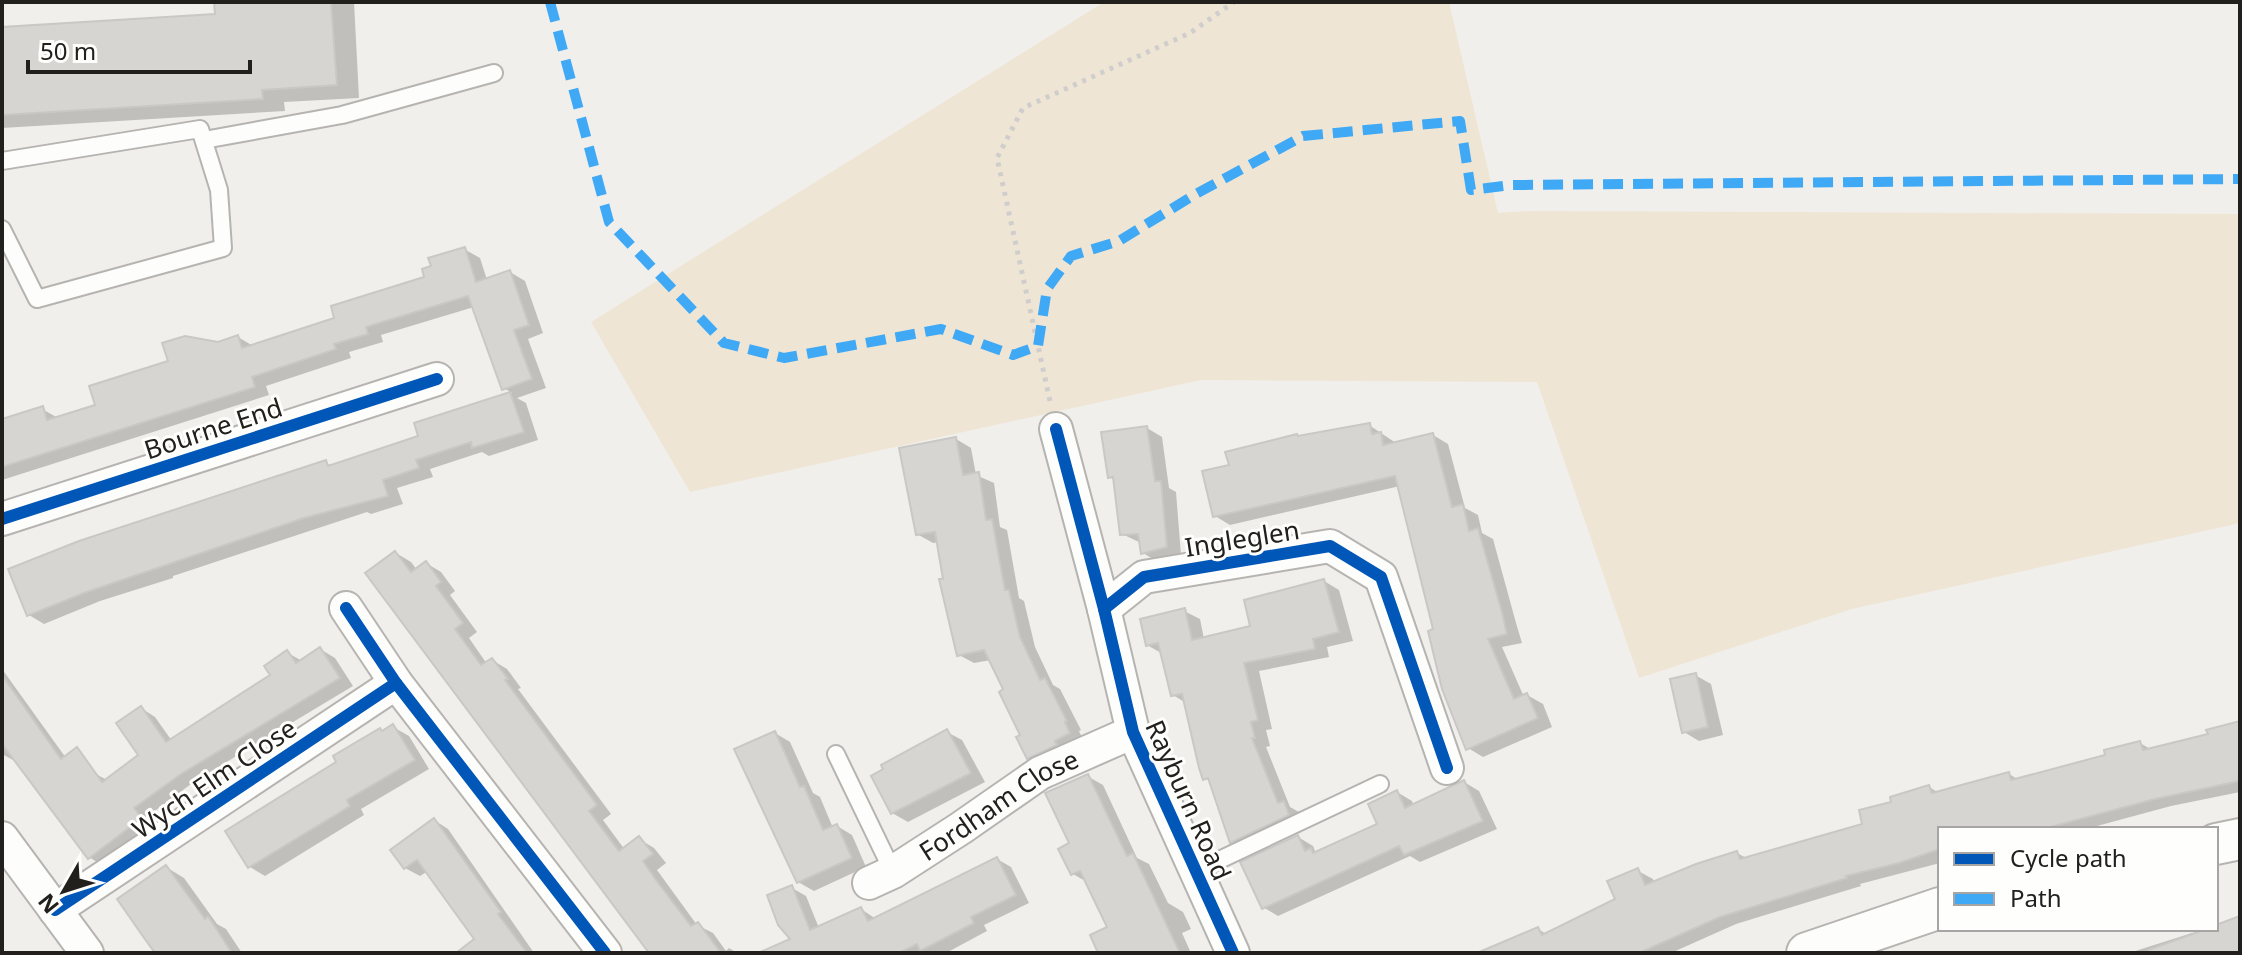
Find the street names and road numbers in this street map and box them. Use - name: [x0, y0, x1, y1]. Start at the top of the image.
- street label: Bourne End: [139, 389, 287, 467]
- street label: Ingleglen: [1182, 511, 1302, 565]
- street label: Wych Elm Close: [125, 710, 303, 846]
- street label: Rayburn Road: [1138, 714, 1240, 886]
- street label: Fordham Close: [912, 740, 1084, 869]

